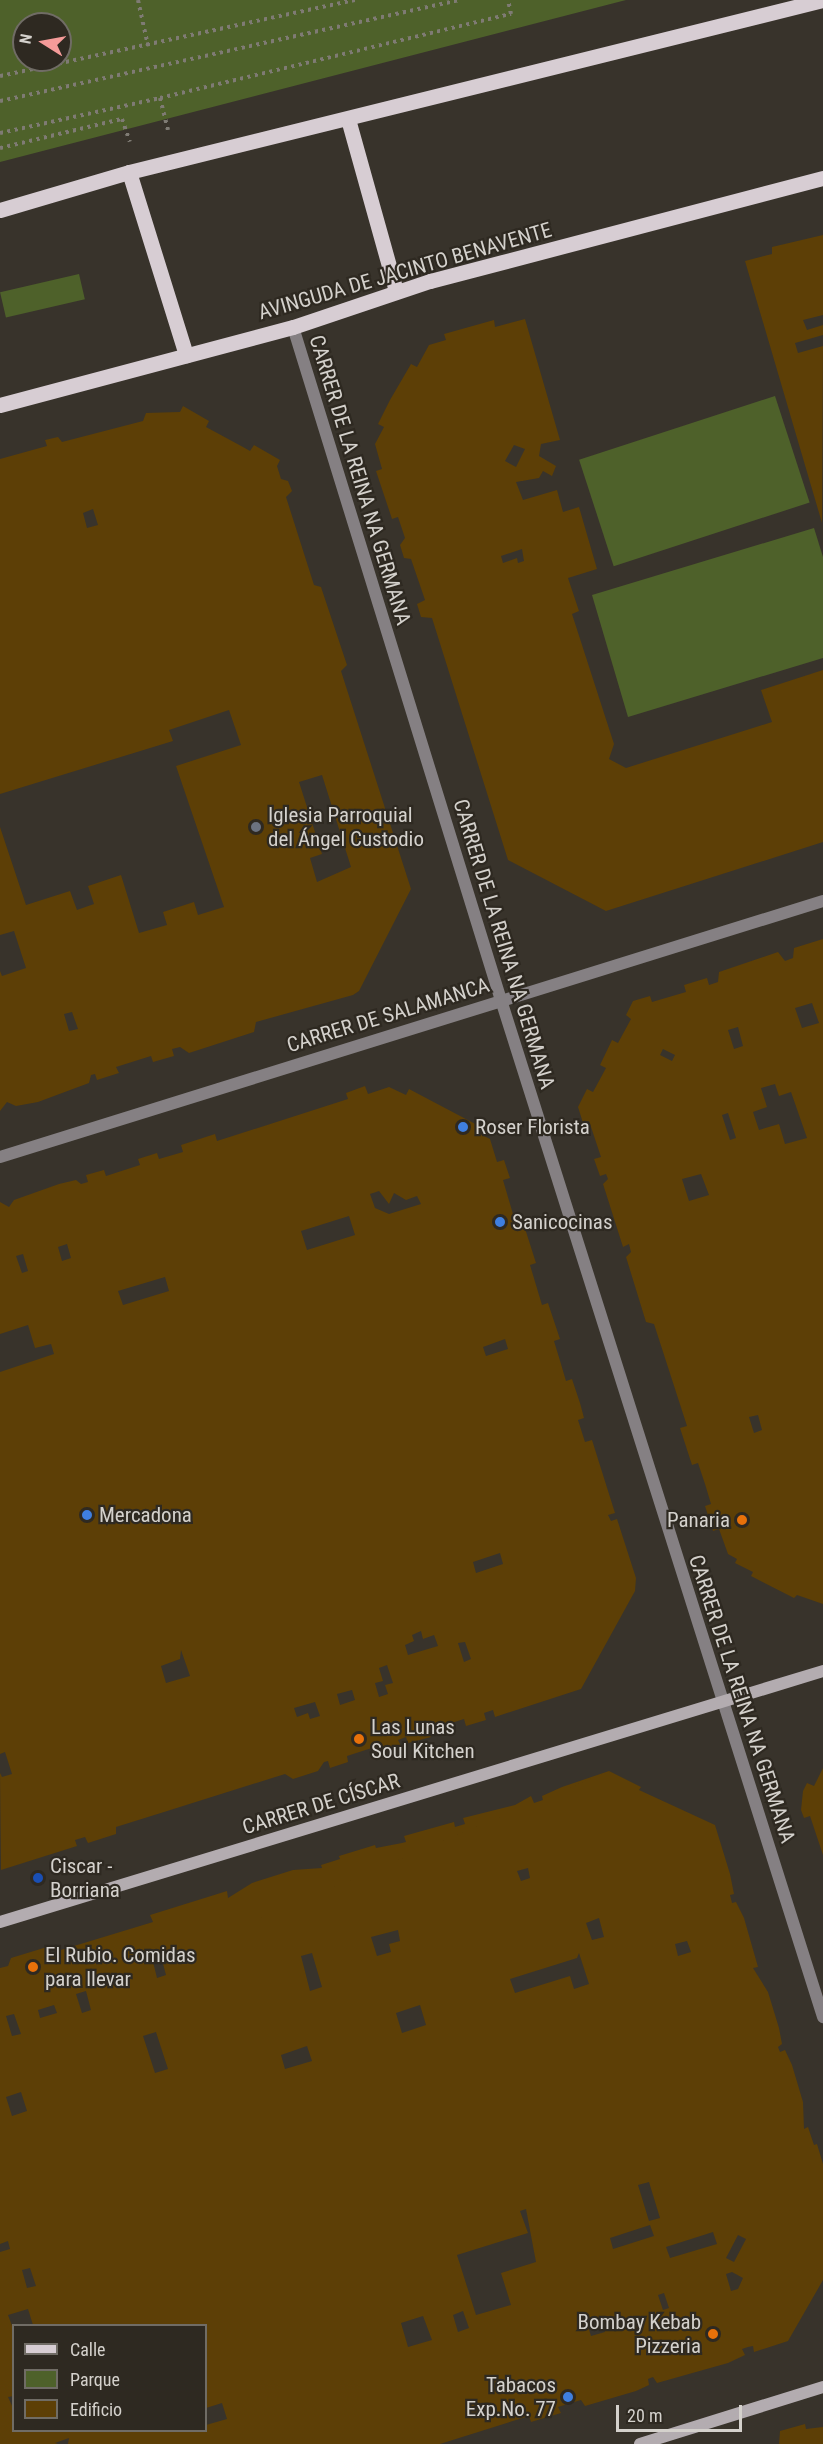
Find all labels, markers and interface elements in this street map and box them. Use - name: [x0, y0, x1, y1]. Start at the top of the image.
- north arrow: [12, 12, 72, 72]
- text: N: [16, 32, 36, 45]
- street label: AVINGUDA DE JACINTO BENAVENTE: [255, 217, 555, 325]
- street label: CARRER DE LA REINA NA GERMANA: [304, 332, 416, 628]
- street label: CARRER DE LA REINA NA GERMANA: [448, 796, 560, 1092]
- place label: Iglesia Parroquial del Ángel Custodio: [268, 802, 424, 852]
- marker: Iglesia Parroquial del Ángel Custodio: [249, 820, 263, 834]
- street label: CARRER DE SALAMANCA: [284, 972, 492, 1058]
- place label: Roser Florista: [475, 1114, 590, 1140]
- marker: Roser Florista: [456, 1120, 470, 1134]
- place label: Sanicocinas: [512, 1209, 613, 1235]
- marker: Sanicocinas: [493, 1215, 507, 1229]
- place label: Mercadona: [99, 1502, 192, 1528]
- place label: Panaria: [667, 1507, 730, 1533]
- marker: Mercadona: [80, 1508, 94, 1522]
- marker: Panaria: [735, 1513, 749, 1527]
- street label: CARRER DE LA REINA NA GERMANA: [683, 1552, 801, 1846]
- place label: Las Lunas Soul Kitchen: [371, 1714, 475, 1764]
- marker: Las Lunas Soul Kitchen: [352, 1732, 366, 1746]
- street label: CARRER DE CÍSCAR: [239, 1768, 403, 1840]
- place label: Ciscar - Borriana: [50, 1853, 120, 1903]
- marker: Ciscar - Borriana: [31, 1871, 45, 1885]
- place label: El Rubio. Comidas para llevar: [45, 1942, 196, 1992]
- marker: El Rubio. Comidas para llevar: [26, 1960, 40, 1974]
- place label: Bombay Kebab Pizzeria: [578, 2309, 701, 2359]
- legend: [12, 2324, 207, 2432]
- marker: Bombay Kebab Pizzeria: [706, 2327, 720, 2341]
- text: Calle: [70, 2339, 106, 2360]
- text: Parque: [70, 2369, 120, 2390]
- place label: Tabacos Exp.No. 77: [466, 2372, 556, 2422]
- marker: Tabacos Exp.No. 77: [561, 2390, 575, 2404]
- scale bar: [619, 2393, 745, 2431]
- text: Edificio: [70, 2399, 122, 2420]
- text: 20 m: [627, 2405, 662, 2426]

